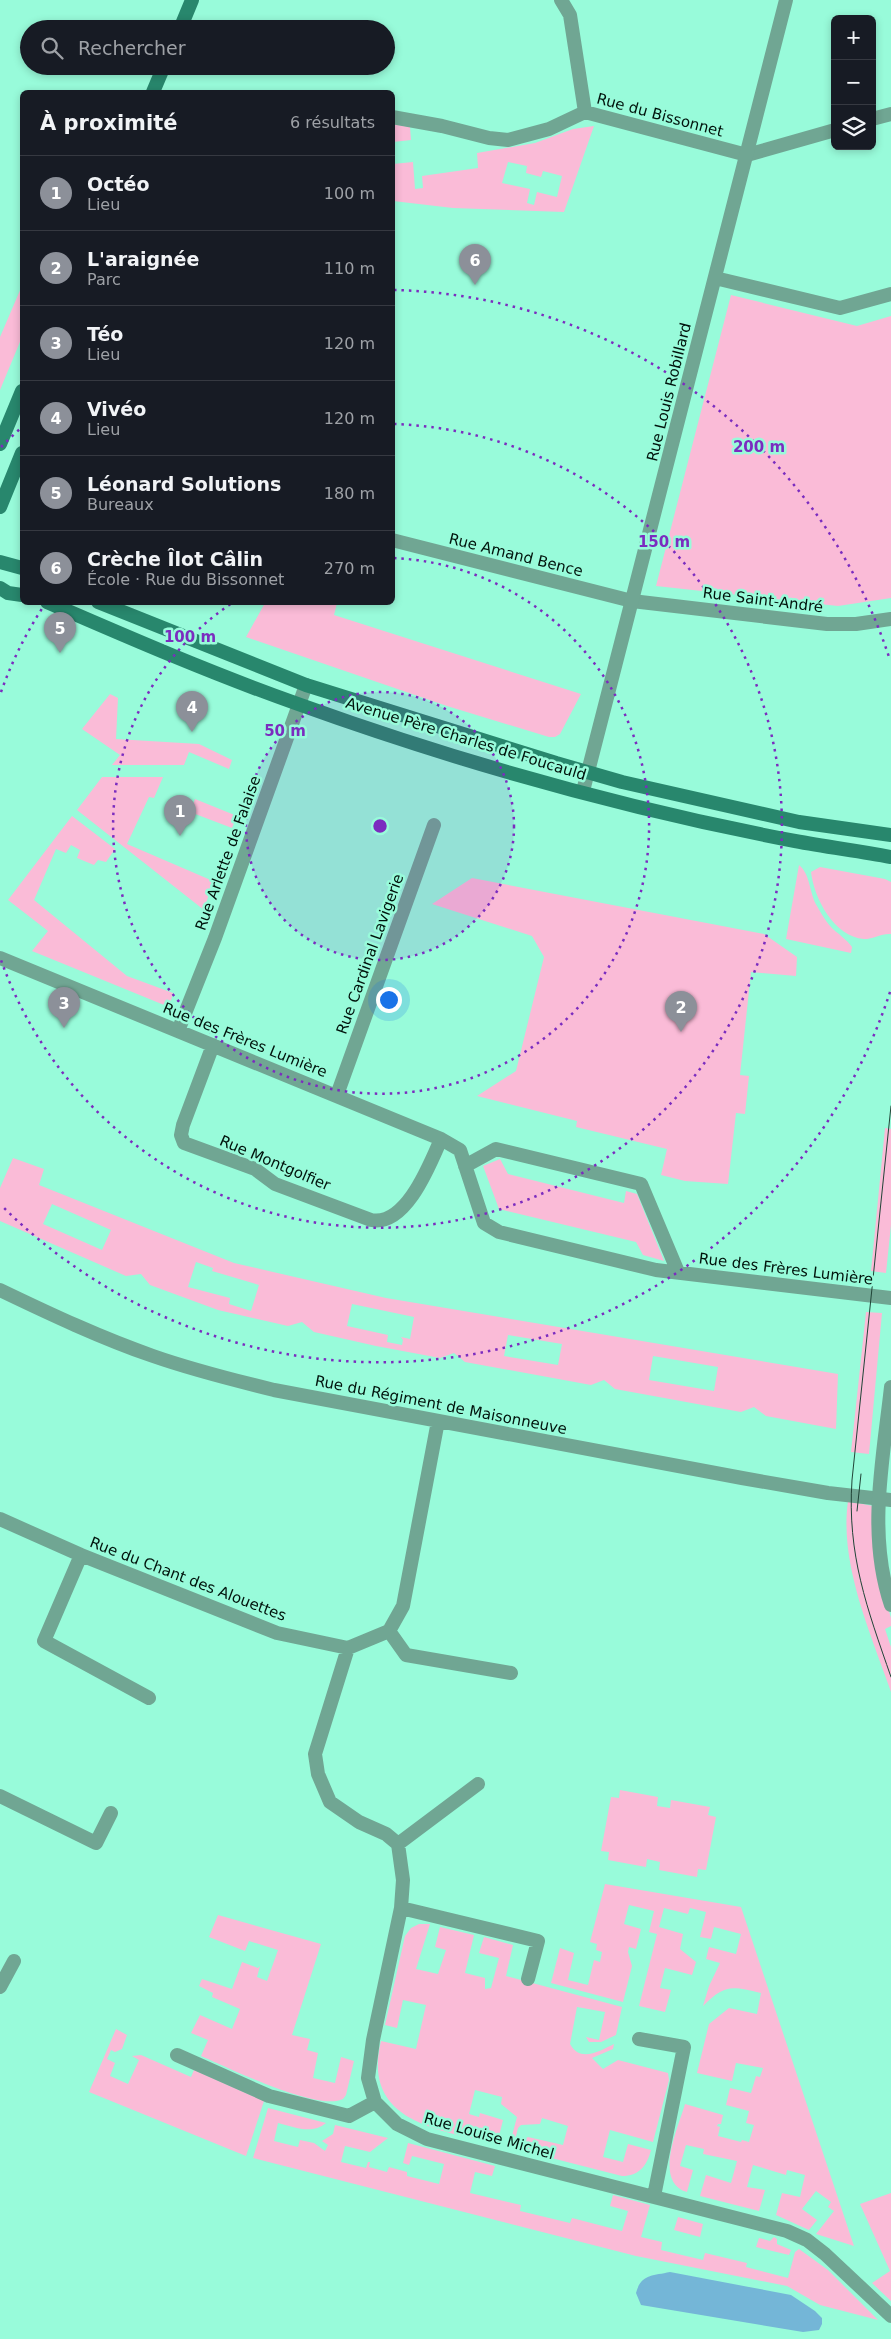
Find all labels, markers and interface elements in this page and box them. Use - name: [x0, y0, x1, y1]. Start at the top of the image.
- map controls: [831, 15, 876, 150]
- button: +: [831, 15, 876, 60]
- search box: [20, 20, 395, 75]
- icon: search: [38, 34, 66, 62]
- text: Rechercher: [78, 37, 186, 59]
- button: −: [831, 60, 876, 105]
- street label: Rue du Bissonnet: [595, 89, 725, 141]
- button: layers: [831, 105, 876, 150]
- text: À proximité: [40, 111, 177, 135]
- text: 6 résultats: [290, 113, 375, 132]
- text: Octéo: [87, 173, 149, 195]
- text: 1: [50, 184, 62, 203]
- text: 100 m: [324, 184, 375, 203]
- text: Lieu: [87, 195, 120, 214]
- pin: 6: [459, 244, 491, 285]
- text: L'araignée: [87, 248, 199, 270]
- text: 2: [50, 259, 62, 278]
- text: 110 m: [324, 259, 375, 278]
- text: Parc: [87, 270, 121, 289]
- street label: Rue Louis Robillard: [643, 321, 695, 463]
- text: Téo: [87, 323, 123, 345]
- text: 3: [50, 334, 62, 353]
- text: 120 m: [324, 334, 375, 353]
- text: Lieu: [87, 345, 120, 364]
- text: Vivéo: [87, 398, 146, 420]
- text: 4: [50, 409, 62, 428]
- text: 120 m: [324, 409, 375, 428]
- text: Lieu: [87, 420, 120, 439]
- text: 200 m: [733, 438, 785, 456]
- text: Léonard Solutions: [87, 473, 281, 495]
- text: 5: [50, 484, 62, 503]
- text: 180 m: [324, 484, 375, 503]
- text: Bureaux: [87, 495, 154, 514]
- street label: Rue Amand Bence: [447, 530, 585, 580]
- text: 150 m: [638, 533, 690, 551]
- text: Crèche Îlot Câlin: [87, 548, 263, 570]
- text: 6: [50, 559, 62, 578]
- text: 270 m: [324, 559, 375, 578]
- text: École · Rue du Bissonnet: [87, 570, 284, 589]
- street label: Rue Saint-André: [702, 584, 824, 616]
- pin: 5: [44, 612, 76, 653]
- text: 100 m: [164, 628, 216, 646]
- pin: 4: [176, 691, 208, 732]
- street label: Avenue Père Charles de Foucauld: [344, 694, 588, 784]
- text: 50 m: [264, 722, 306, 740]
- street label: Rue Arlette de Falaise: [192, 773, 264, 933]
- pin: 1: [164, 795, 196, 836]
- centre of rings: [371, 817, 389, 835]
- street label: Rue Cardinal Lavigerie: [333, 871, 407, 1037]
- pin: 3: [48, 987, 80, 1028]
- your location: [376, 987, 402, 1013]
- pin: 2: [665, 991, 697, 1032]
- street label: Rue des Frères Lumière: [160, 999, 330, 1081]
- street label: Rue Montgolfier: [217, 1132, 334, 1195]
- street label: Rue des Frères Lumière: [698, 1249, 874, 1289]
- street label: Rue du Régiment de Maisonneuve: [313, 1372, 569, 1438]
- street label: Rue du Chant des Alouettes: [87, 1533, 289, 1625]
- street label: Rue Louise Michel: [422, 2109, 556, 2163]

